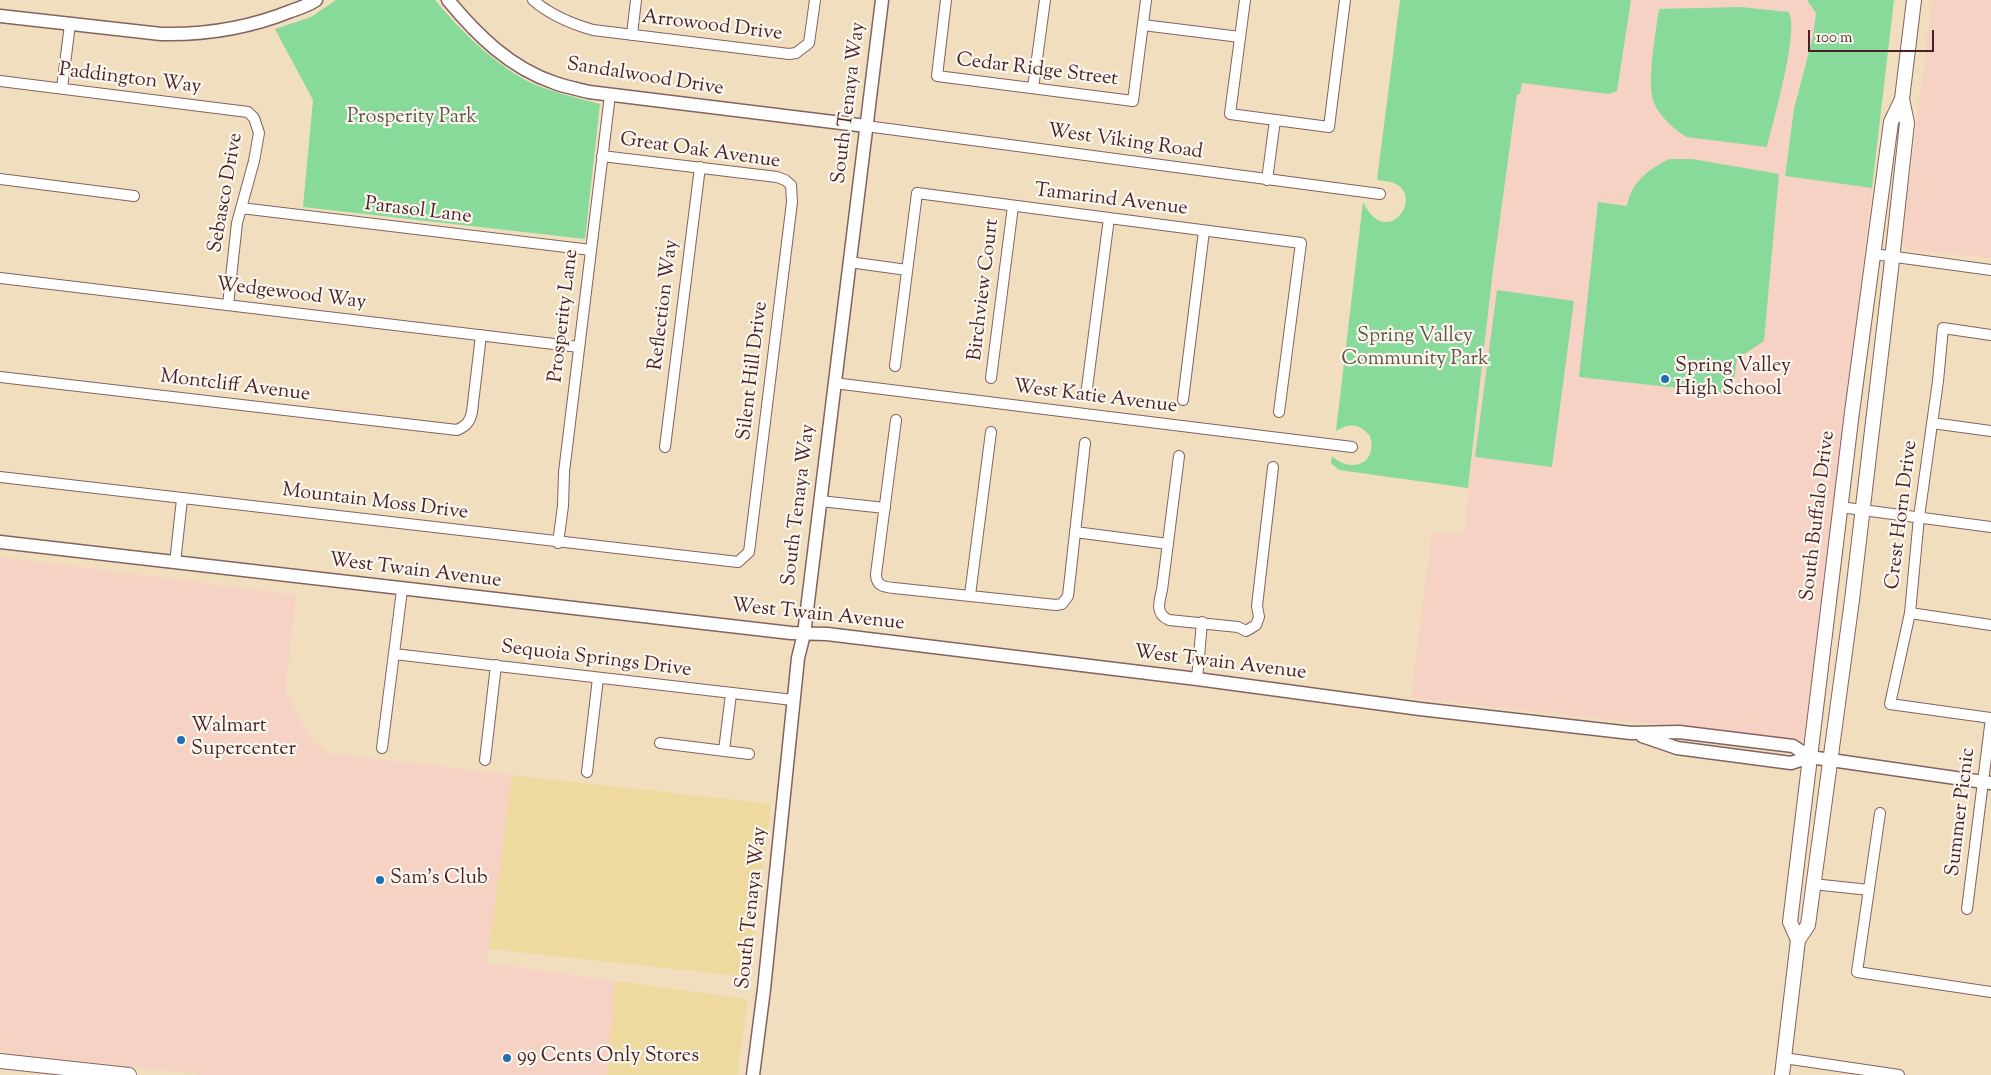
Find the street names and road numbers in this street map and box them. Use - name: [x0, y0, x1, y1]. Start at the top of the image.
- street label: Arrowood Drive: [640, 6, 784, 48]
- street label: South Tenaya Way: [828, 21, 872, 185]
- street label: Cedar Ridge Street: [955, 49, 1119, 93]
- street label: Sandalwood Drive: [565, 54, 725, 102]
- street label: Paddington Way: [57, 59, 203, 101]
- street label: West Viking Road: [1046, 120, 1204, 166]
- street label: Great Oak Avenue: [618, 129, 782, 175]
- street label: Sebasco Drive: [205, 131, 249, 255]
- street label: Tamarind Avenue: [1033, 180, 1189, 222]
- street label: Parasol Lane: [363, 194, 473, 230]
- street label: Birchview Court: [964, 218, 1006, 362]
- street label: Reflection Way: [645, 238, 685, 372]
- street label: Prosperity Lane: [545, 248, 585, 384]
- street label: Wedgewood Way: [215, 274, 367, 316]
- street label: Silent Hill Drive: [734, 300, 774, 442]
- street label: Montcliff Avenue: [159, 366, 311, 408]
- street label: West Katie Avenue: [1012, 376, 1178, 420]
- street label: South Tenaya Way: [778, 423, 822, 587]
- street label: South Buffalo Drive: [1797, 429, 1841, 603]
- street label: Crest Horn Drive: [1882, 439, 1924, 591]
- street label: Mountain Moss Drive: [281, 480, 469, 526]
- street label: West Twain Avenue: [327, 550, 503, 594]
- street label: West Twain Avenue: [730, 595, 906, 637]
- street label: Sequoia Springs Drive: [499, 636, 693, 684]
- street label: West Twain Avenue: [1132, 642, 1308, 686]
- street label: Summer Picnic: [1942, 746, 1982, 878]
- street label: South Tenaya Way: [733, 826, 773, 990]

